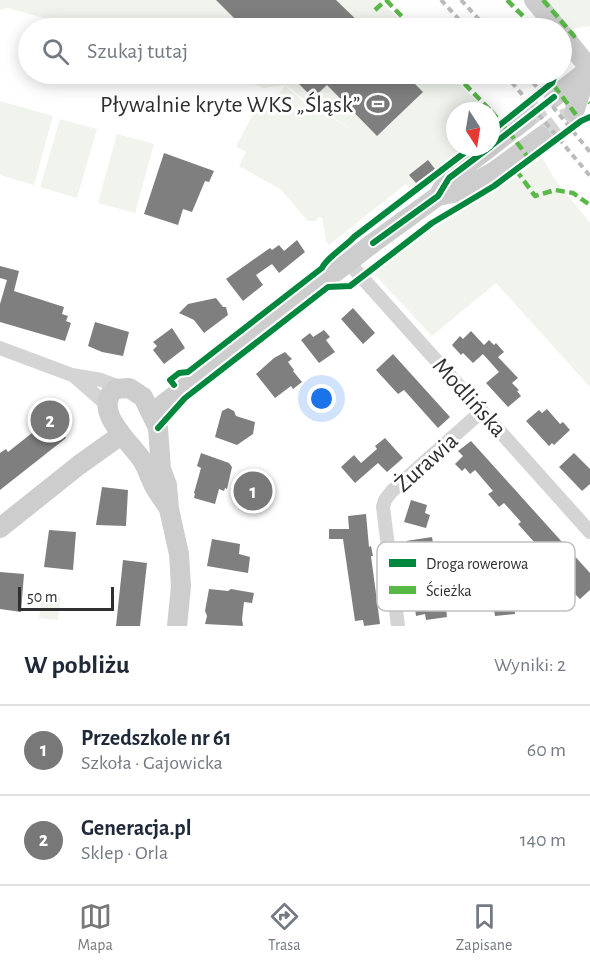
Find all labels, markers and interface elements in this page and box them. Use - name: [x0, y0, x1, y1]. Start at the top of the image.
- search box: [18, 18, 572, 84]
- icon: search: [39, 35, 72, 68]
- text: Szukaj tutaj: [87, 40, 188, 62]
- place label: Pływalnie kryte WKS „Śląsk”: [100, 91, 360, 117]
- sports icon: Pływalnie kryte WKS „Śląsk”: [365, 91, 391, 117]
- north arrow: [446, 102, 500, 156]
- street label: Modlińska: [428, 354, 511, 442]
- your location: [307, 384, 336, 413]
- pin: 2: [31, 398, 70, 442]
- street label: Żurawia: [390, 428, 463, 497]
- pin: 1: [234, 468, 272, 514]
- legend: [377, 542, 575, 611]
- text: Droga rowerowa: [426, 556, 528, 572]
- text: Ścieżka: [426, 580, 472, 599]
- scale bar: [18, 584, 114, 612]
- text: 50 m: [27, 589, 58, 605]
- text: W pobliżu: [24, 652, 130, 678]
- text: Wyniki: 2: [494, 655, 566, 675]
- text: Przedszkole nr 61: [81, 727, 232, 749]
- text: 1: [40, 740, 47, 760]
- text: 60 m: [527, 740, 566, 760]
- text: Szkoła · Gajowicka: [81, 753, 223, 773]
- text: Generacja.pl: [81, 817, 191, 839]
- text: 2: [39, 830, 48, 850]
- text: 140 m: [520, 830, 566, 850]
- text: Sklep · Orla: [81, 843, 168, 863]
- tab: Mapa: [77, 900, 113, 955]
- tab: Trasa: [268, 900, 301, 955]
- tab: Zapisane: [456, 900, 513, 955]

